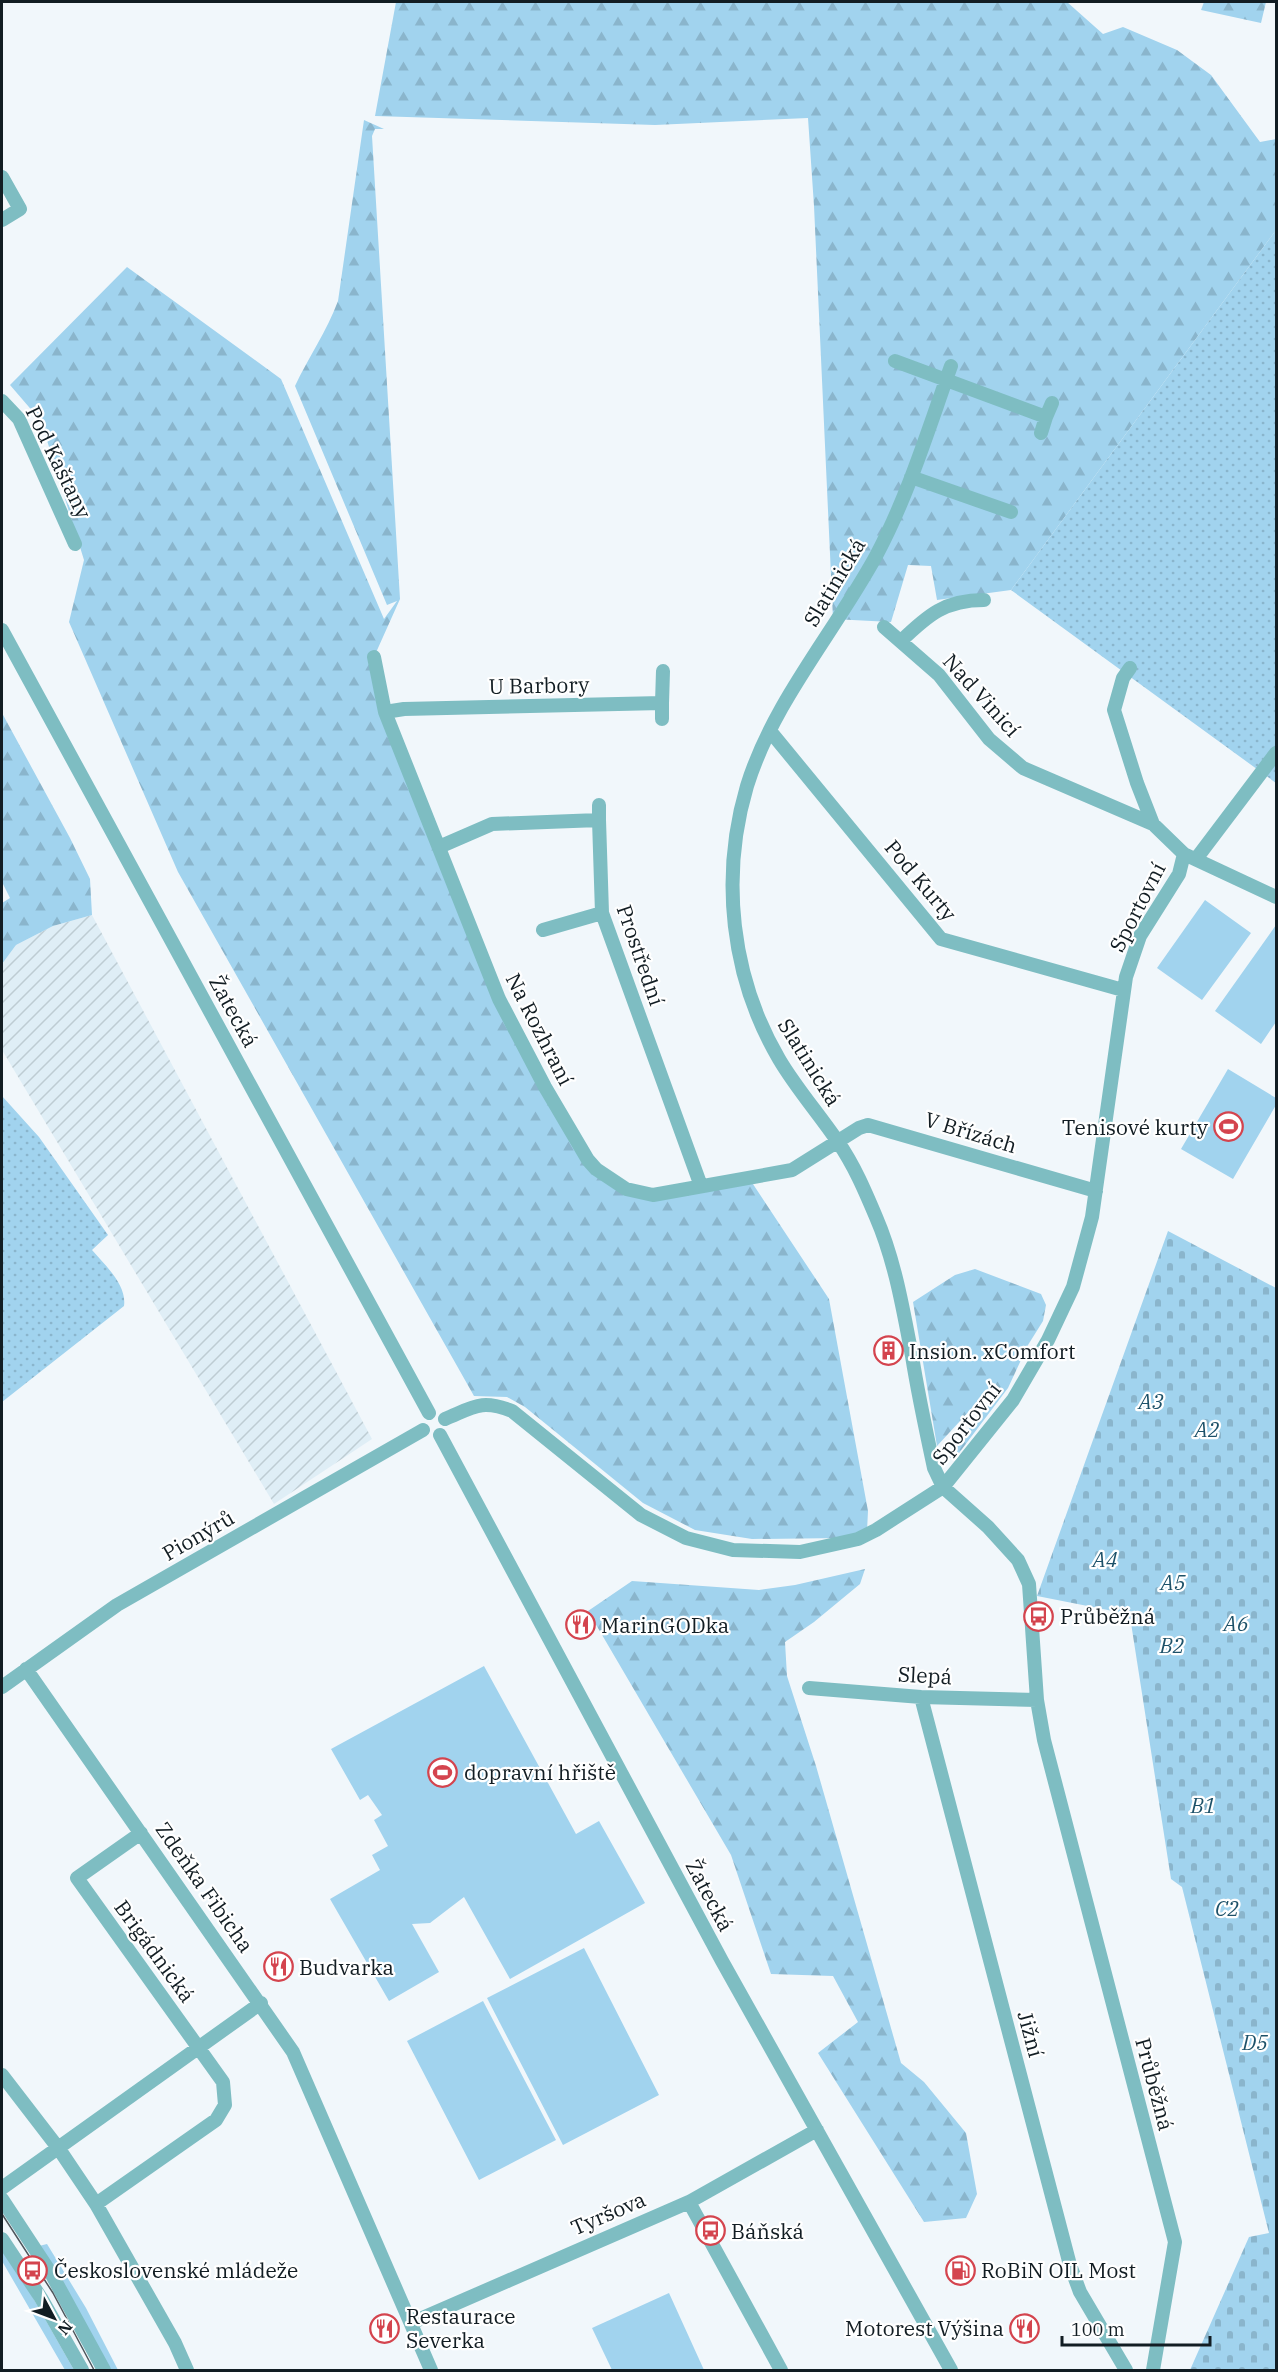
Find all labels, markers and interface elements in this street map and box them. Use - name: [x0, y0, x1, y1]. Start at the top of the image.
- street label: Pod Kaštany: [20, 401, 99, 524]
- street label: Slatinická: [797, 533, 871, 631]
- street label: Nad Vinicí: [937, 647, 1027, 743]
- street label: U Barbory: [488, 670, 590, 700]
- street label: Pod Kurty: [879, 834, 964, 927]
- street label: Sportovní: [1103, 857, 1171, 957]
- street label: Prostřední: [611, 901, 671, 1009]
- street label: Na Rozhraní: [500, 968, 580, 1090]
- street label: Žatecká: [203, 970, 265, 1052]
- street label: Slatinická: [772, 1013, 848, 1111]
- street label: V Břízách: [922, 1105, 1020, 1159]
- sports icon: Tenisové kurty: [1213, 1111, 1245, 1143]
- place label: Tenisové kurty: [1062, 1113, 1209, 1141]
- building icon: Insion. xComfort: [872, 1335, 904, 1367]
- place label: Insion. xComfort: [909, 1337, 1075, 1365]
- street label: Sportovní: [925, 1376, 1007, 1470]
- park label: A3: [1137, 1387, 1164, 1415]
- park label: A2: [1193, 1415, 1219, 1443]
- street label: Pionýrů: [157, 1503, 239, 1567]
- park label: A4: [1091, 1545, 1117, 1573]
- park label: A5: [1159, 1568, 1186, 1596]
- bus stop icon: Průběžná: [1023, 1600, 1055, 1632]
- place label: Průběžná: [1060, 1602, 1155, 1630]
- restaurant icon: MarinGODka: [564, 1609, 596, 1641]
- park label: A6: [1222, 1609, 1248, 1637]
- place label: MarinGODka: [601, 1611, 729, 1639]
- park label: B2: [1159, 1631, 1184, 1659]
- street label: Slepá: [897, 1660, 953, 1690]
- sports icon: dopravní hřiště: [427, 1756, 459, 1788]
- place label: dopravní hřiště: [464, 1758, 616, 1786]
- park label: B1: [1190, 1791, 1215, 1819]
- street label: Zdeňka Fibicha: [150, 1816, 260, 1958]
- street label: Žatecká: [679, 1854, 741, 1936]
- street label: Brigádnická: [108, 1894, 202, 2008]
- park label: C2: [1215, 1894, 1239, 1922]
- restaurant icon: Budvarka: [262, 1951, 294, 1983]
- place label: Budvarka: [299, 1953, 394, 1981]
- street label: Jižní: [1011, 2008, 1051, 2060]
- park label: D5: [1241, 2028, 1268, 2056]
- street label: Průběžná: [1129, 2034, 1181, 2134]
- street label: Tyršova: [566, 2185, 650, 2241]
- bus stop icon: Báňská: [694, 2215, 726, 2247]
- place label: Báňská: [731, 2217, 804, 2245]
- bus stop icon: Československé mládeže: [17, 2254, 49, 2286]
- fuel station icon: RoBiN OIL Most: [944, 2254, 976, 2286]
- place label: Československé mládeže: [54, 2256, 298, 2284]
- place label: RoBiN OIL Most: [981, 2256, 1136, 2284]
- north arrow: [24, 2288, 84, 2348]
- place label: Restaurace Severka: [406, 2302, 516, 2354]
- scale bar: [1062, 2309, 1210, 2347]
- restaurant icon: Restaurace Severka: [369, 2312, 401, 2344]
- restaurant icon: Motorest Výšina: [1009, 2312, 1041, 2344]
- place label: Motorest Výšina: [845, 2314, 1004, 2342]
- text: N: [54, 2317, 77, 2339]
- text: 100 m: [1071, 2318, 1125, 2341]

